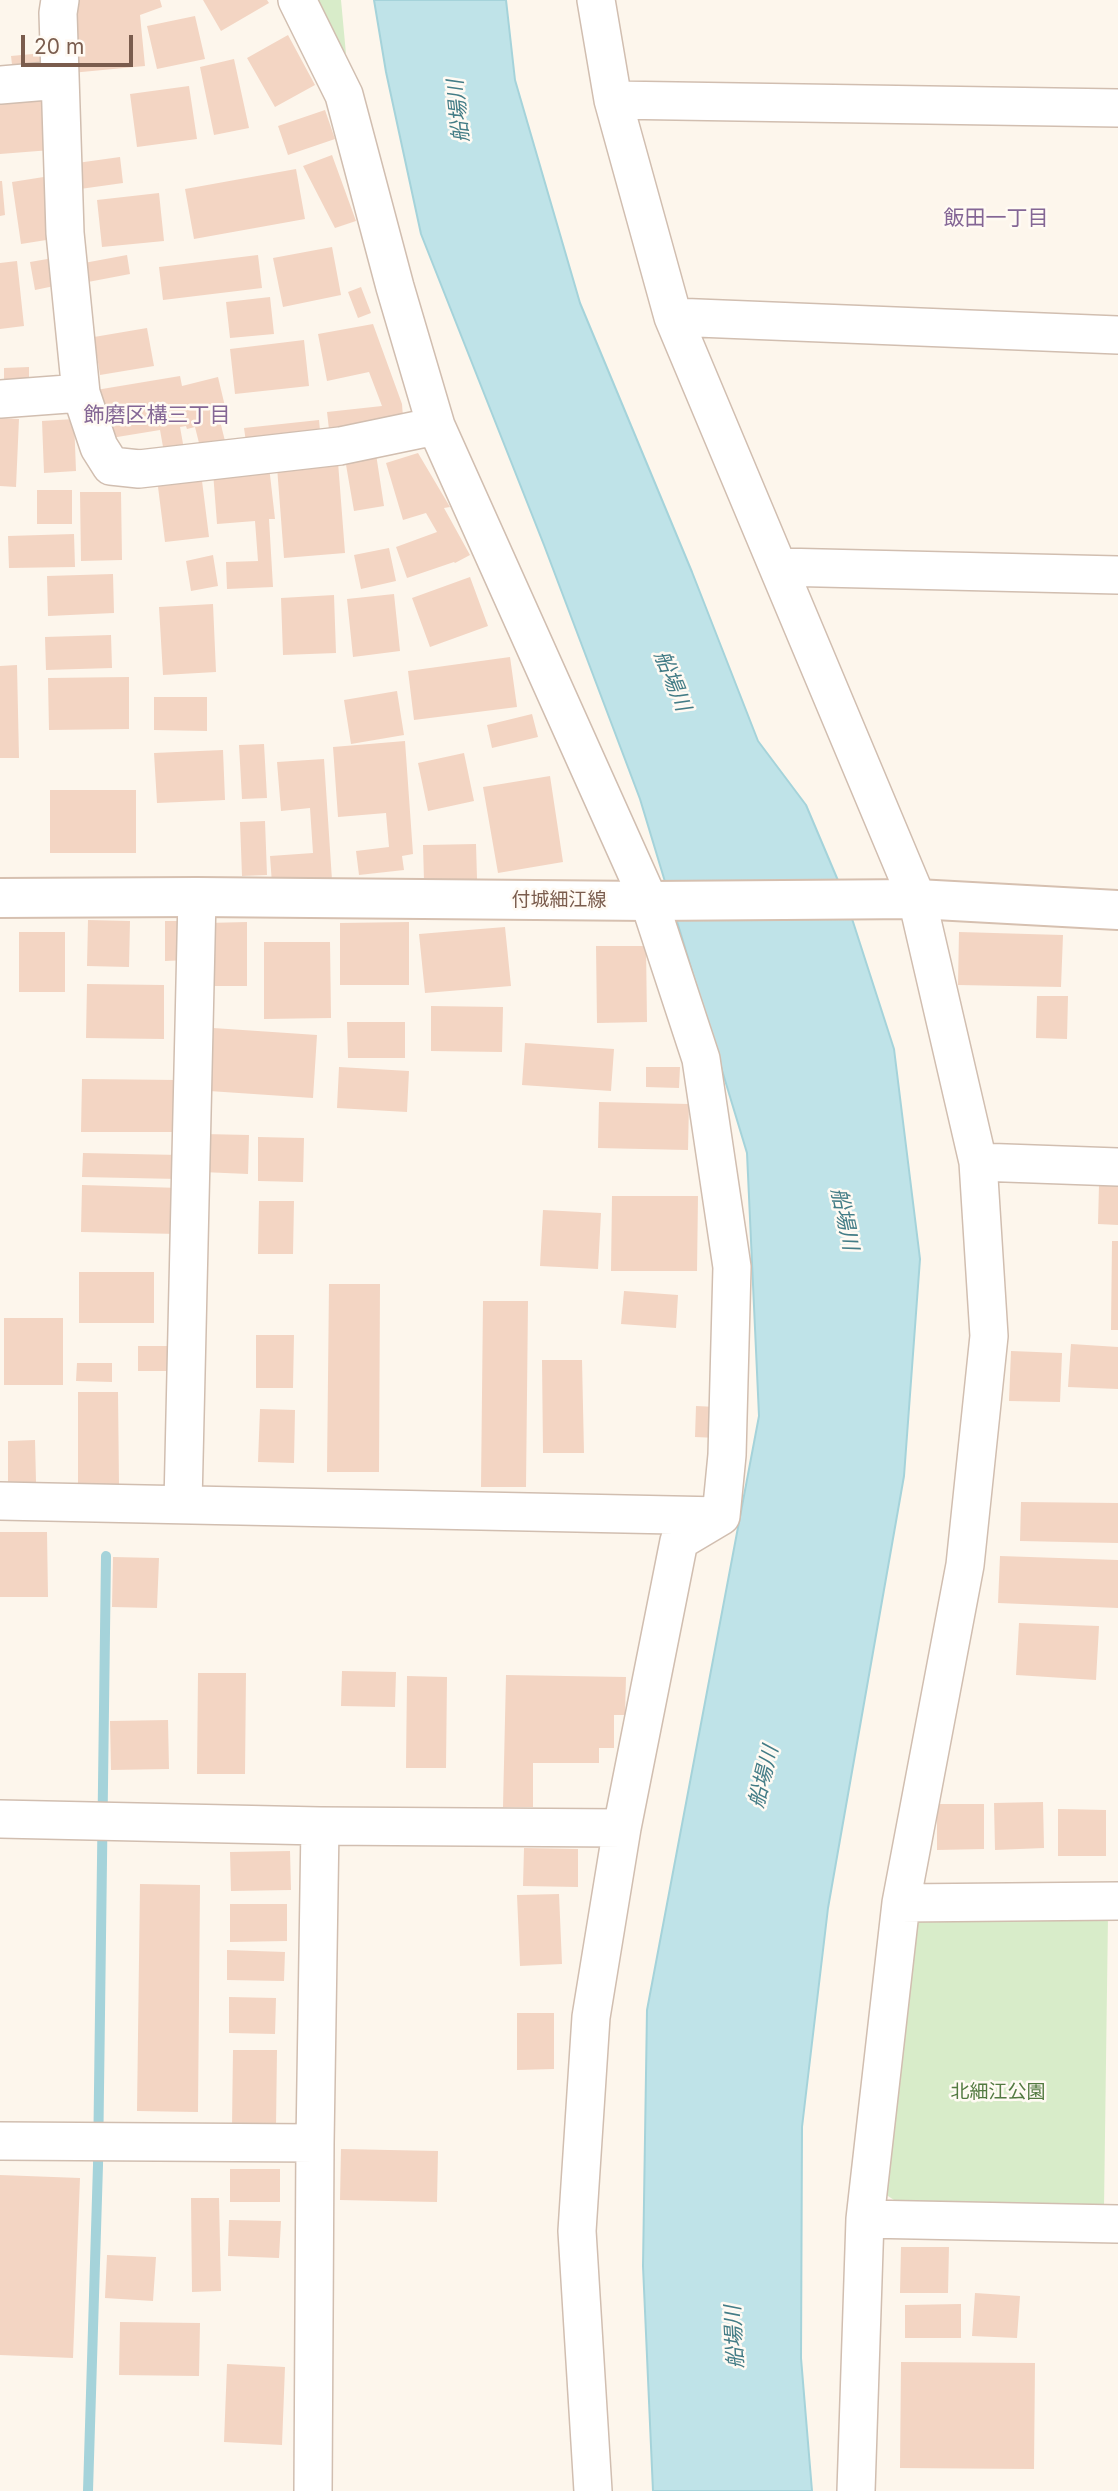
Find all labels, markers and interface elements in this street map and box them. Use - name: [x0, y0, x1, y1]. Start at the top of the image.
- scale bar: [24, 21, 136, 65]
- text: 20 m: [34, 34, 84, 59]
- water label: 船場川: [443, 78, 475, 144]
- district label: 飯田一丁目: [944, 206, 1048, 232]
- district label: 飾磨区構三丁目: [84, 403, 230, 429]
- water label: 船場川: [649, 647, 695, 715]
- street label: 付城細江線: [512, 889, 606, 911]
- water label: 船場川: [825, 1186, 863, 1252]
- water label: 船場川: [744, 1743, 784, 1811]
- park label: 北細江公園: [951, 2081, 1045, 2103]
- water label: 船場川: [721, 2305, 749, 2369]

